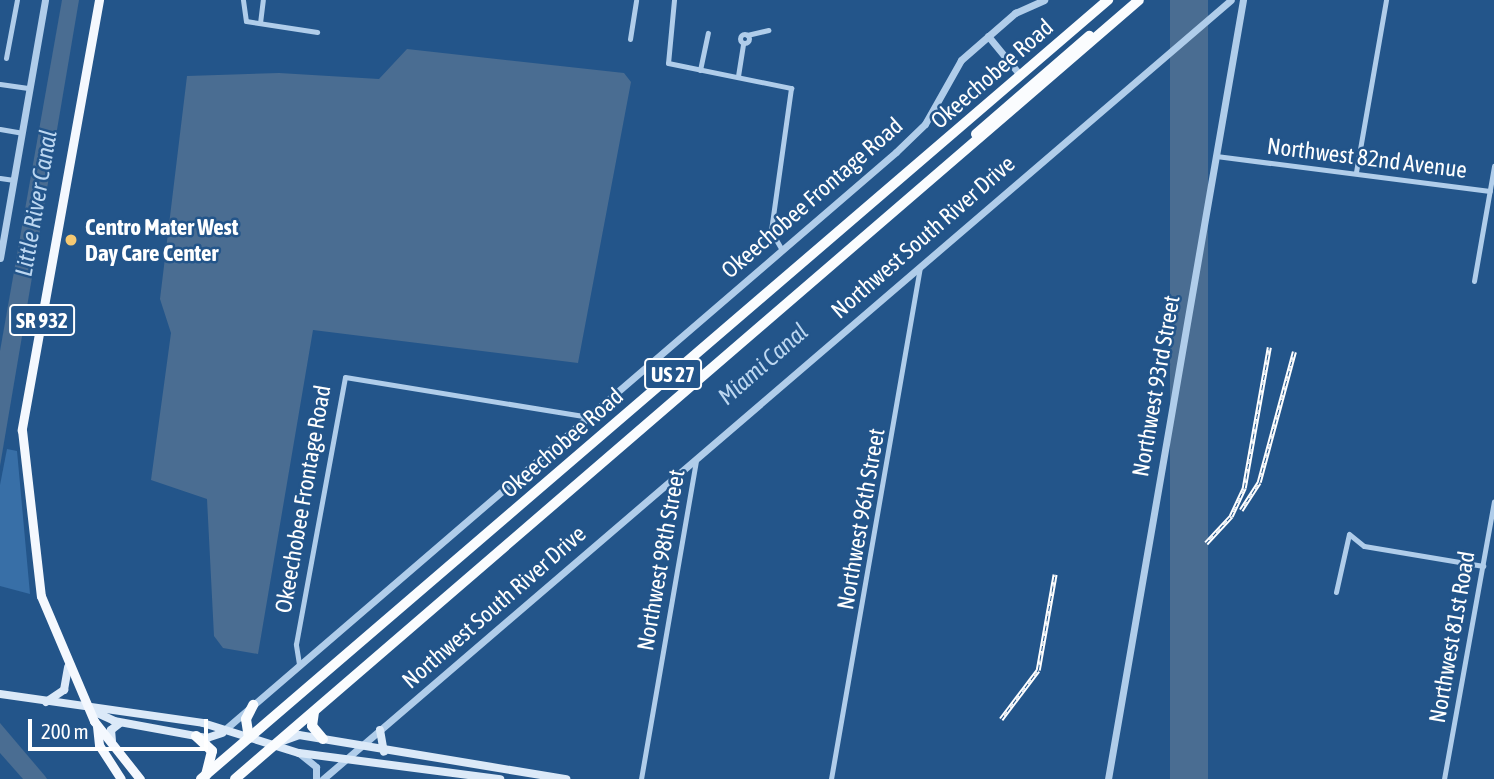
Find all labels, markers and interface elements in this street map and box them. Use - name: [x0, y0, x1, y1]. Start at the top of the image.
- street label: Okeechobee Road: [925, 13, 1059, 135]
- street label: Okeechobee Frontage Road: [716, 112, 908, 284]
- water label: Little River Canal: [9, 127, 63, 279]
- street label: Northwest 82nd Avenue: [1266, 132, 1468, 184]
- street label: Northwest South River Drive: [826, 150, 1020, 324]
- place label: Centro Mater West Day Care Center: [85, 213, 238, 267]
- marker: Centro Mater West Day Care Center: [63, 232, 79, 248]
- street label: Northwest 93rd Street: [1126, 293, 1186, 479]
- road number: SR 932: [9, 302, 75, 338]
- water label: Miami Canal: [712, 317, 814, 411]
- road number: US 27: [643, 356, 703, 392]
- street label: Okeechobee Road: [495, 382, 629, 504]
- street label: Okeechobee Frontage Road: [269, 383, 337, 615]
- street label: Northwest 96th Street: [831, 426, 891, 612]
- street label: Northwest 98th Street: [631, 467, 691, 653]
- street label: Northwest South River Drive: [397, 520, 591, 694]
- street label: Northwest 81st Road: [1423, 549, 1481, 725]
- scale bar: [32, 706, 212, 750]
- text: 200 m: [41, 719, 89, 743]

